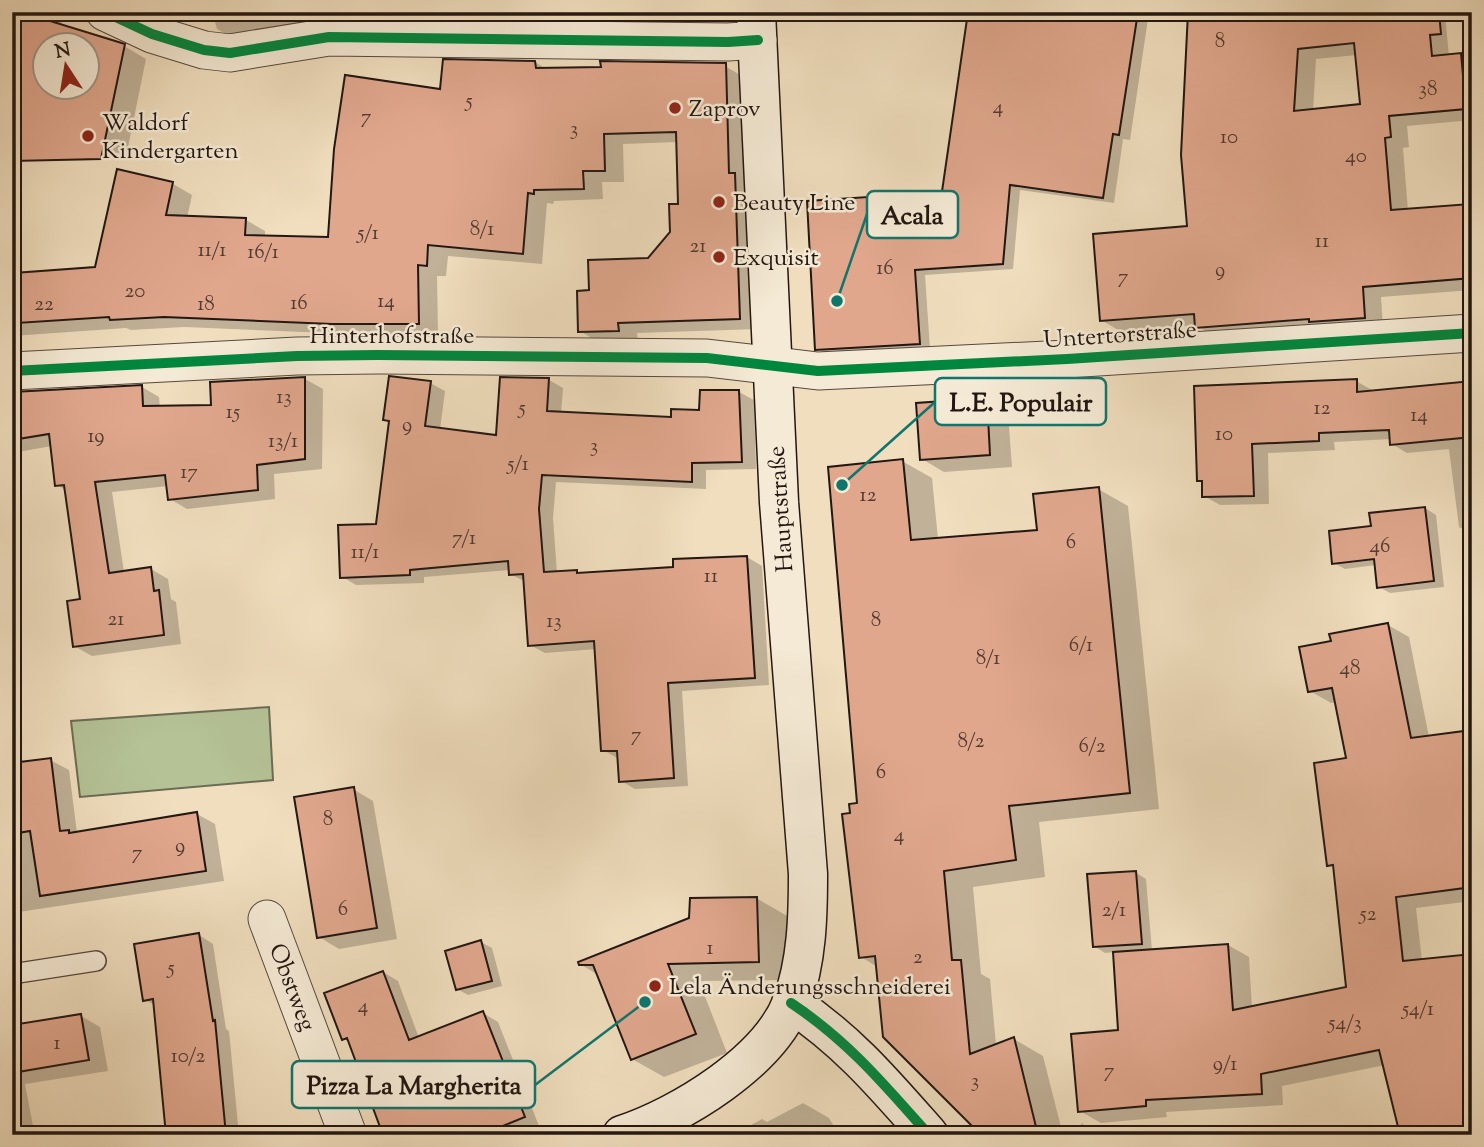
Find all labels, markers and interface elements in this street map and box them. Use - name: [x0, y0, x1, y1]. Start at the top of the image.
- house number: 8: [1215, 27, 1225, 57]
- north arrow: [32, 32, 102, 102]
- text: N: [53, 37, 73, 67]
- house number: 38: [1419, 75, 1437, 105]
- house number: 5: [464, 87, 473, 117]
- place label: Zaprov: [689, 93, 761, 127]
- house number: 4: [993, 93, 1003, 123]
- marker: Zaprov: [667, 100, 683, 116]
- house number: 7: [361, 103, 372, 133]
- place label: Waldorf Kindergarten: [102, 107, 239, 169]
- house number: 3: [570, 115, 578, 145]
- house number: 10: [1220, 123, 1238, 153]
- marker: Waldorf Kindergarten: [80, 128, 96, 144]
- house number: 40: [1345, 142, 1367, 172]
- place label: Beauty Line: [733, 187, 856, 221]
- callout: Acala: [867, 191, 958, 238]
- marker: Beauty Line: [711, 194, 727, 210]
- text: Acala: [881, 199, 943, 236]
- house number: 8/1: [470, 215, 494, 245]
- house number: 5/1: [356, 219, 379, 249]
- house number: 11: [1315, 227, 1329, 257]
- house number: 21: [690, 232, 706, 262]
- house number: 11/1: [198, 236, 226, 266]
- house number: 16/1: [247, 238, 279, 268]
- place label: Exquisit: [733, 242, 819, 276]
- marker: Exquisit: [711, 249, 727, 265]
- house number: 16: [876, 254, 894, 284]
- house number: 9: [1215, 256, 1225, 286]
- house number: 7: [1118, 263, 1129, 293]
- house number: 20: [125, 277, 145, 307]
- house number: 14: [377, 287, 395, 317]
- house number: 16: [290, 289, 308, 319]
- house number: 22: [34, 290, 54, 320]
- house number: 18: [197, 290, 215, 320]
- street label: Untertorstraße: [1042, 314, 1198, 358]
- street label: Hinterhofstraße: [310, 320, 474, 354]
- callout: L.E. Populair: [935, 378, 1106, 425]
- house number: 13: [276, 383, 292, 413]
- text: L.E. Populair: [949, 386, 1093, 423]
- house number: 5: [517, 394, 526, 424]
- house number: 12: [1314, 394, 1331, 424]
- house number: 15: [226, 398, 240, 428]
- house number: 14: [1410, 401, 1428, 431]
- house number: 9: [402, 411, 412, 441]
- house number: 10: [1215, 420, 1233, 450]
- house number: 19: [87, 422, 105, 452]
- house number: 13/1: [268, 427, 298, 457]
- house number: 3: [590, 432, 598, 462]
- street label: Hauptstraße: [761, 445, 803, 573]
- house number: 5/1: [506, 450, 529, 480]
- house number: 17: [180, 458, 198, 488]
- house number: 12: [860, 481, 877, 511]
- house number: 7/1: [452, 524, 476, 554]
- house number: 6: [1066, 528, 1076, 558]
- house number: 46: [1370, 532, 1390, 562]
- house number: 11/1: [351, 538, 379, 568]
- house number: 11: [704, 562, 718, 592]
- house number: 21: [108, 605, 124, 635]
- house number: 8: [871, 606, 881, 636]
- house number: 13: [546, 607, 562, 637]
- house number: 6/1: [1069, 631, 1093, 661]
- house number: 8/1: [976, 644, 1000, 674]
- house number: 48: [1339, 654, 1361, 684]
- house number: 7: [631, 721, 642, 751]
- house number: 8/2: [957, 727, 985, 757]
- house number: 6/2: [1079, 732, 1106, 762]
- house number: 6: [876, 758, 886, 788]
- house number: 8: [323, 805, 333, 835]
- house number: 4: [894, 821, 904, 851]
- house number: 9: [175, 832, 185, 862]
- house number: 7: [132, 839, 143, 869]
- house number: 6: [338, 895, 348, 925]
- house number: 2/1: [1102, 896, 1126, 926]
- house number: 52: [1358, 900, 1377, 930]
- house number: 1: [706, 934, 714, 964]
- street label: Obstweg: [259, 939, 323, 1037]
- house number: 2: [913, 943, 923, 973]
- house number: 5: [166, 954, 175, 984]
- place label: Lela Änderungsschneiderei: [669, 971, 951, 1005]
- marker: Lela Änderungsschneiderei: [647, 978, 663, 994]
- house number: 4: [358, 992, 368, 1022]
- house number: 54/1: [1401, 995, 1434, 1025]
- house number: 54/3: [1327, 1009, 1362, 1039]
- house number: 1: [53, 1029, 61, 1059]
- house number: 10/2: [171, 1042, 205, 1072]
- house number: 9/1: [1213, 1050, 1237, 1080]
- house number: 7: [1104, 1057, 1115, 1087]
- callout: Pizza La Margherita: [292, 1061, 535, 1108]
- house number: 3: [971, 1067, 979, 1097]
- text: Pizza La Margherita: [306, 1069, 522, 1106]

